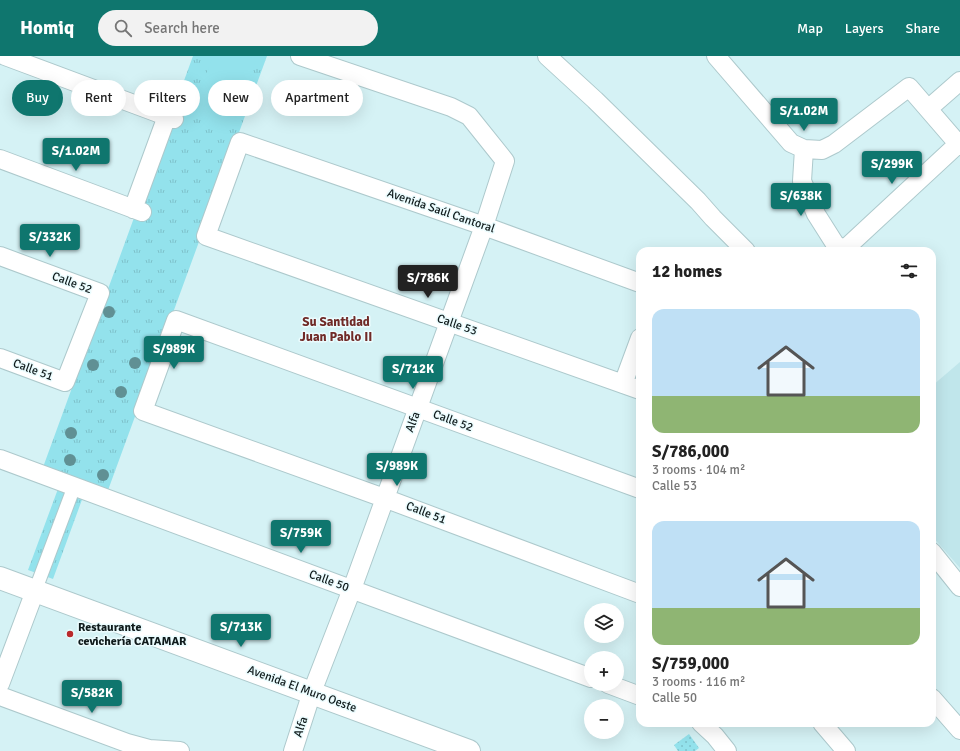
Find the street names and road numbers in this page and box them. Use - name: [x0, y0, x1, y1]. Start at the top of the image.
- street label: Avenida Saúl Cantoral: [385, 186, 497, 237]
- street label: Calle 52: [50, 269, 94, 297]
- street label: Calle 53: [435, 311, 479, 339]
- street label: Calle 51: [11, 356, 55, 384]
- street label: Calle 52: [431, 407, 475, 435]
- street label: Alfa: [402, 410, 424, 434]
- street label: Calle 51: [404, 499, 448, 527]
- street label: Calle 50: [307, 567, 351, 595]
- street label: Avenida El Muro Oeste: [245, 662, 359, 716]
- street label: Alfa: [291, 715, 311, 739]

